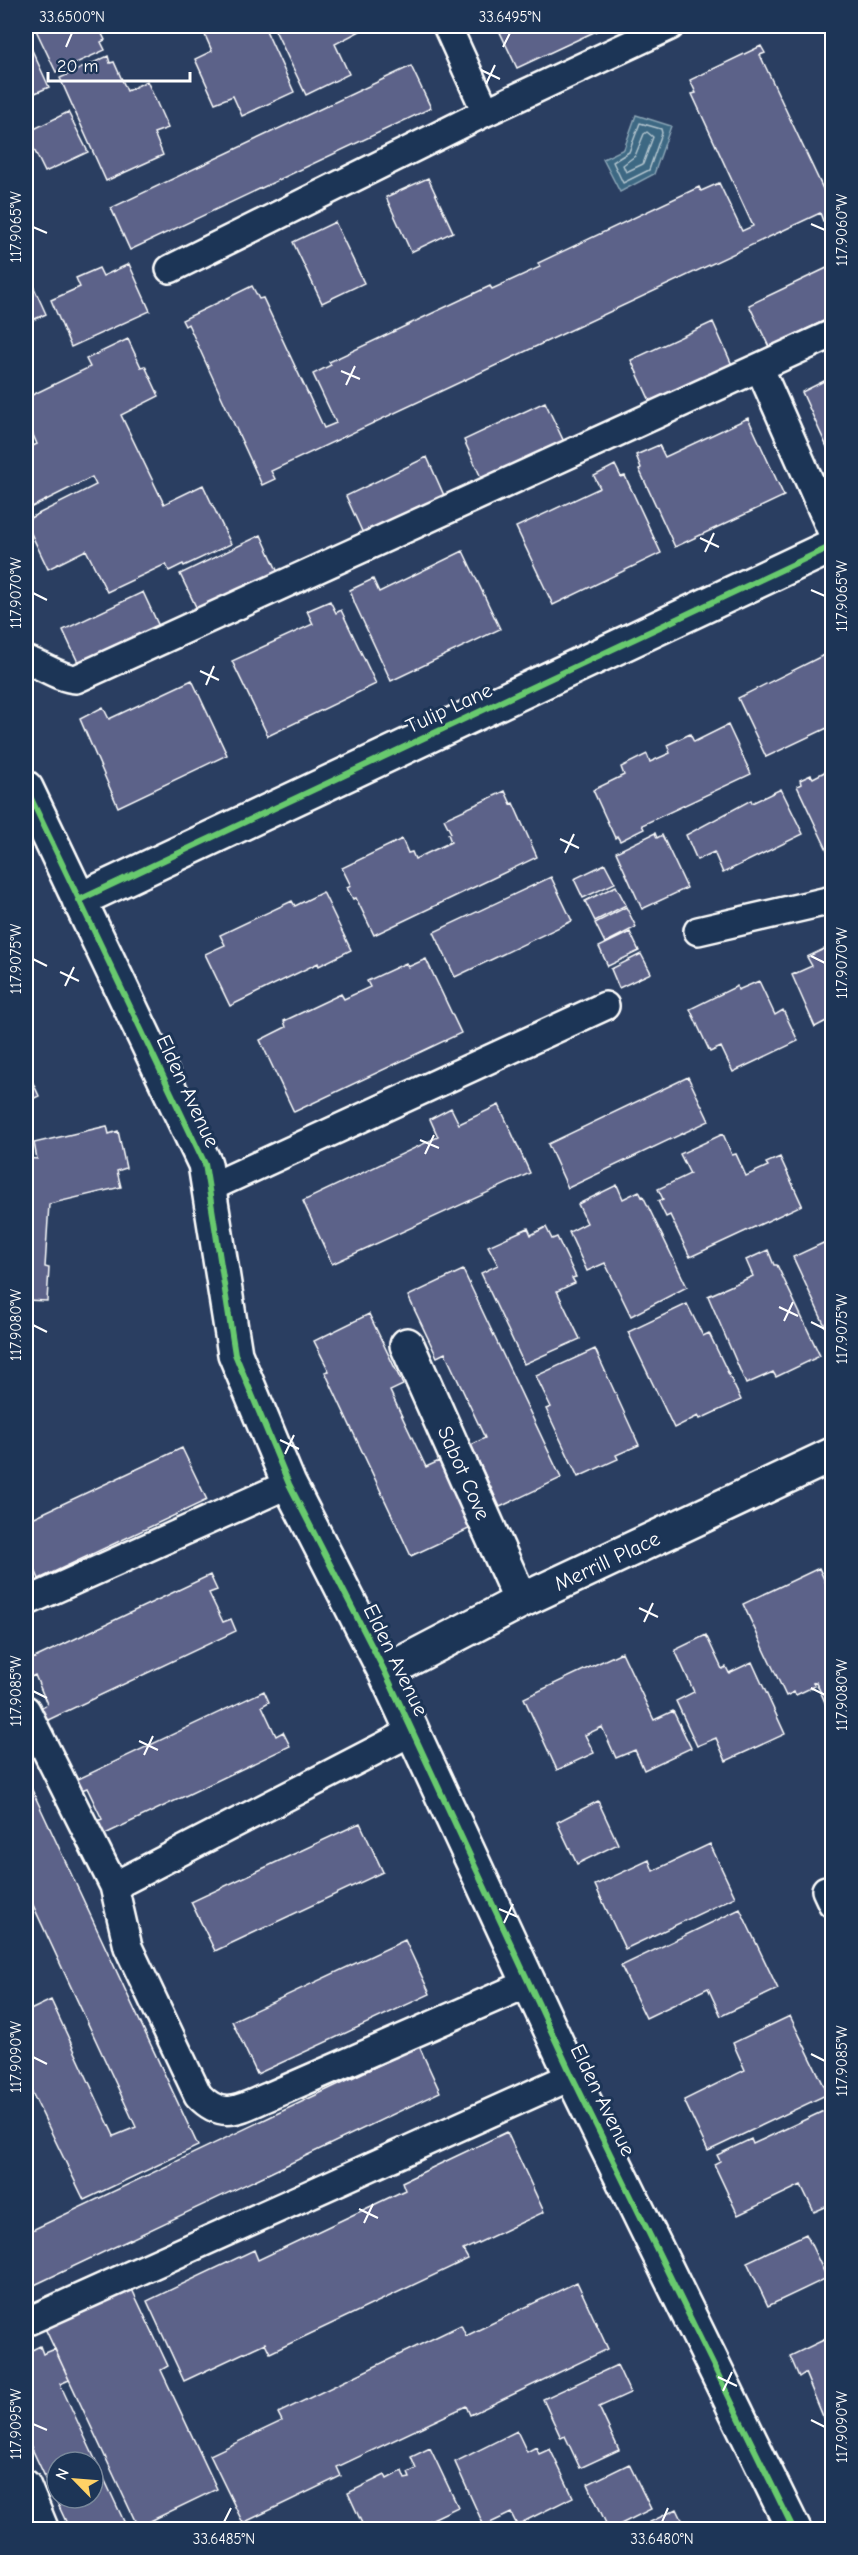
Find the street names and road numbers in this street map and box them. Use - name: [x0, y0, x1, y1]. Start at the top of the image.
- street label: Tulip Lane: [402, 678, 496, 738]
- street label: Elden Avenue: [151, 1031, 225, 1151]
- street label: Sabot Cove: [433, 1422, 495, 1524]
- street label: Merrill Place: [550, 1526, 664, 1596]
- street label: Elden Avenue: [359, 1600, 433, 1720]
- street label: Elden Avenue: [566, 2040, 640, 2160]

